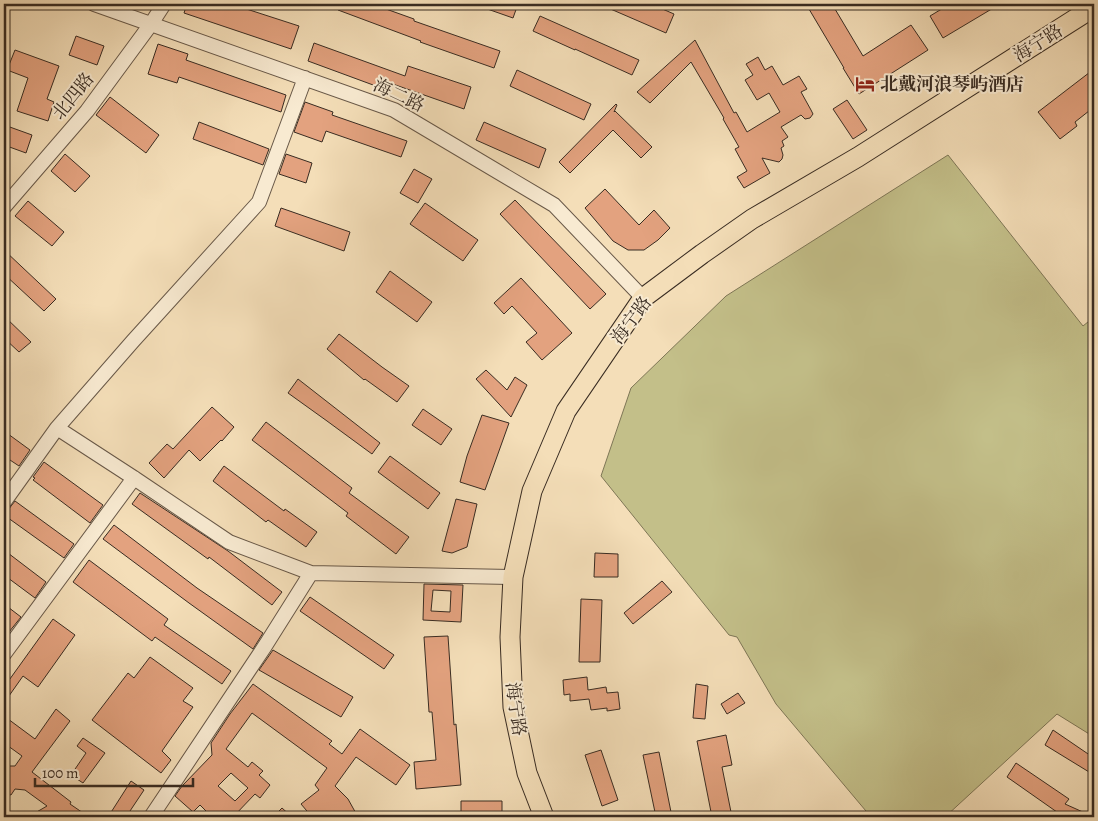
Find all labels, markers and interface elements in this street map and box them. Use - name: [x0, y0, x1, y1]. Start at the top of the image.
- street label: 海宁路: [1009, 19, 1067, 67]
- street label: 北四路: [47, 67, 99, 125]
- place label: 北戴河浪琴屿酒店: [880, 72, 1024, 96]
- street label: 海二路: [369, 73, 429, 117]
- hotel icon: 北戴河浪琴屿酒店: [854, 73, 876, 95]
- street label: 海宁路: [605, 291, 657, 349]
- street label: 海宁路: [500, 681, 532, 737]
- scale bar: [35, 756, 192, 788]
- text: 100 m: [42, 763, 79, 783]

